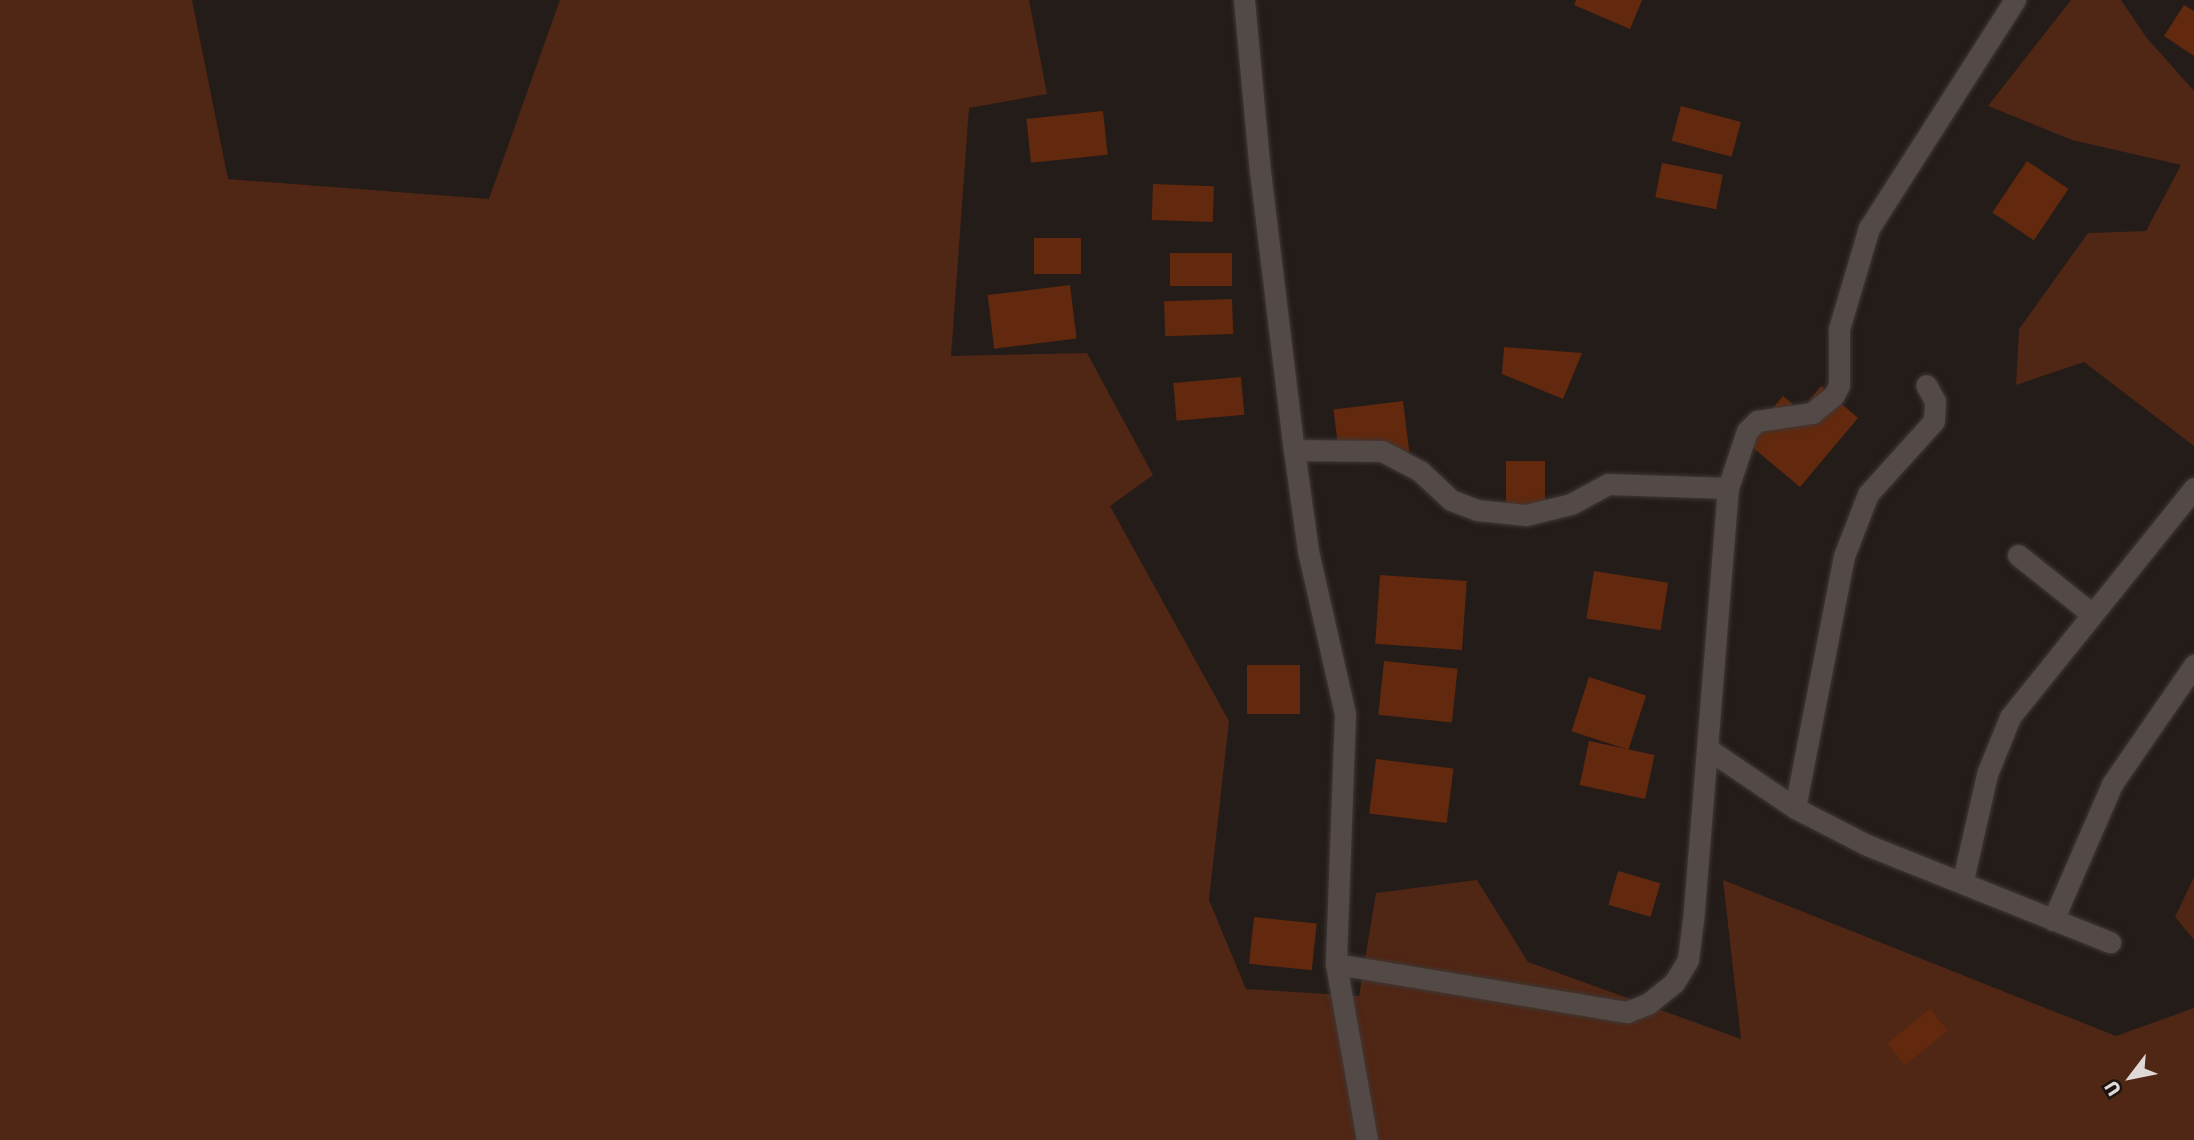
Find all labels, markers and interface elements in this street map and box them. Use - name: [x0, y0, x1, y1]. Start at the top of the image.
- north arrow: [2096, 1042, 2166, 1112]
- text: U: [2098, 1076, 2128, 1101]

